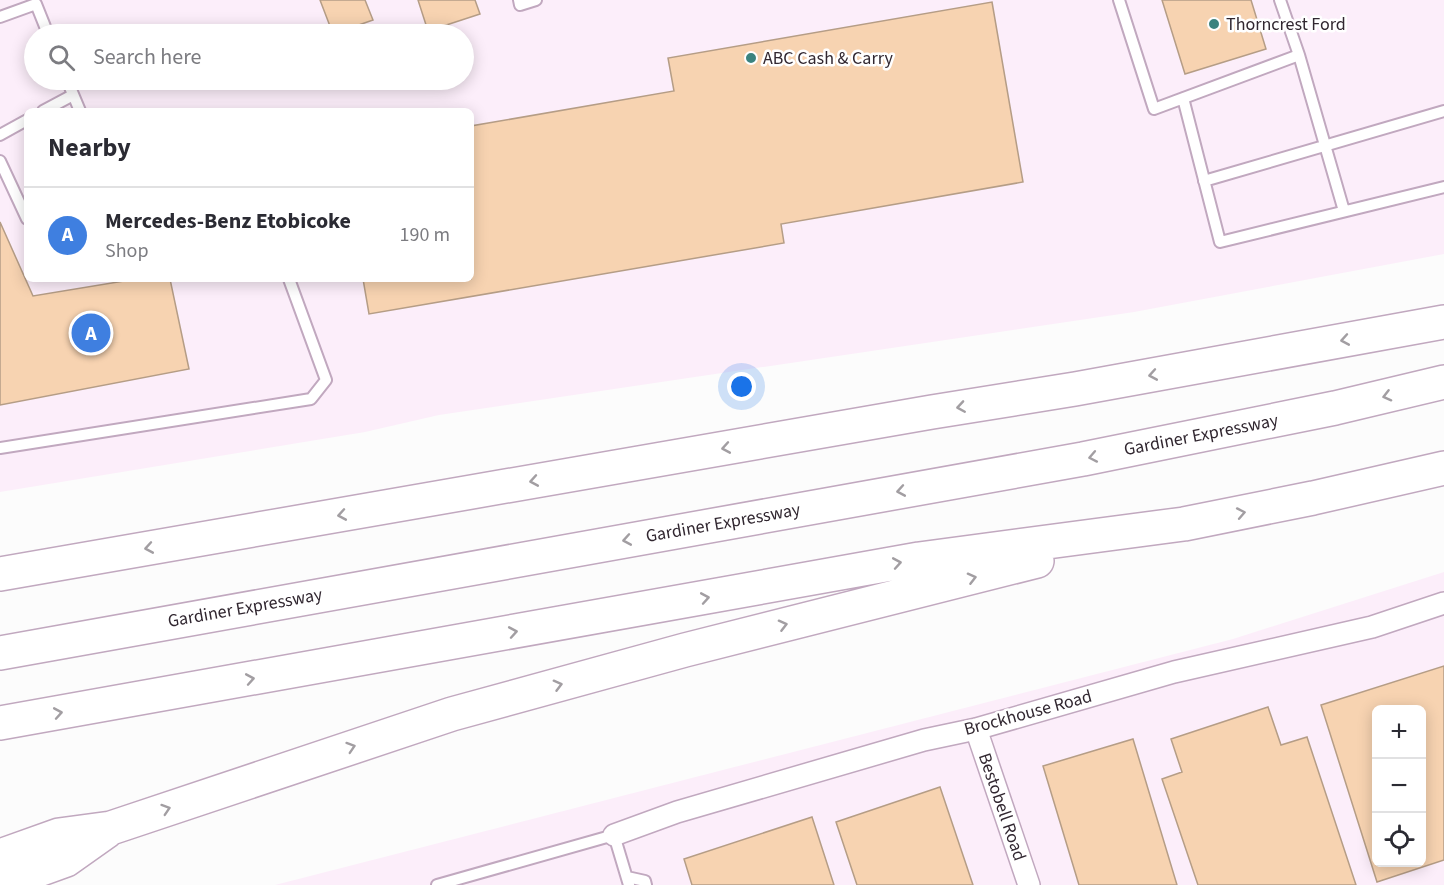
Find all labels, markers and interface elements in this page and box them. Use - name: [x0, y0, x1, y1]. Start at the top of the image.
- place label: Thorncrest Ford: [1226, 12, 1346, 37]
- marker: Thorncrest Ford: [1207, 17, 1221, 31]
- search box: [24, 24, 474, 90]
- icon: search: [45, 41, 78, 74]
- text: Search here: [93, 41, 201, 73]
- place label: ABC Cash & Carry: [763, 46, 893, 71]
- marker: ABC Cash & Carry: [744, 51, 758, 65]
- text: Nearby: [48, 129, 131, 166]
- text: Mercedes-Benz Etobicoke: [105, 205, 351, 237]
- text: A: [62, 221, 73, 249]
- text: 190 m: [400, 221, 450, 249]
- text: Shop: [105, 237, 149, 265]
- pin: A: [72, 310, 110, 356]
- one-way arrow: [1340, 333, 1350, 345]
- one-way arrow: [1149, 368, 1158, 380]
- your location: [727, 372, 756, 401]
- one-way arrow: [1382, 388, 1392, 401]
- one-way arrow: [956, 400, 966, 413]
- street label: Gardiner Expressway: [1122, 408, 1281, 462]
- one-way arrow: [721, 441, 731, 454]
- one-way arrow: [1089, 450, 1099, 463]
- one-way arrow: [529, 474, 539, 487]
- one-way arrow: [897, 484, 907, 497]
- street label: Gardiner Expressway: [644, 497, 803, 549]
- one-way arrow: [1236, 507, 1246, 520]
- one-way arrow: [337, 508, 346, 520]
- one-way arrow: [622, 533, 632, 546]
- one-way arrow: [145, 541, 155, 554]
- one-way arrow: [892, 557, 902, 570]
- one-way arrow: [967, 572, 977, 585]
- street label: Gardiner Expressway: [166, 582, 325, 634]
- one-way arrow: [700, 592, 710, 604]
- one-way arrow: [778, 620, 788, 633]
- one-way arrow: [508, 626, 518, 639]
- one-way arrow: [244, 673, 254, 686]
- one-way arrow: [552, 680, 563, 692]
- street label: Brockhouse Road: [961, 684, 1095, 742]
- map controls: [1372, 705, 1426, 867]
- button: +: [1372, 705, 1426, 759]
- one-way arrow: [52, 707, 62, 720]
- one-way arrow: [345, 742, 356, 755]
- street label: Bestobell Road: [972, 750, 1032, 864]
- button: −: [1372, 759, 1426, 813]
- one-way arrow: [160, 804, 171, 817]
- button: locate: [1372, 813, 1426, 867]

